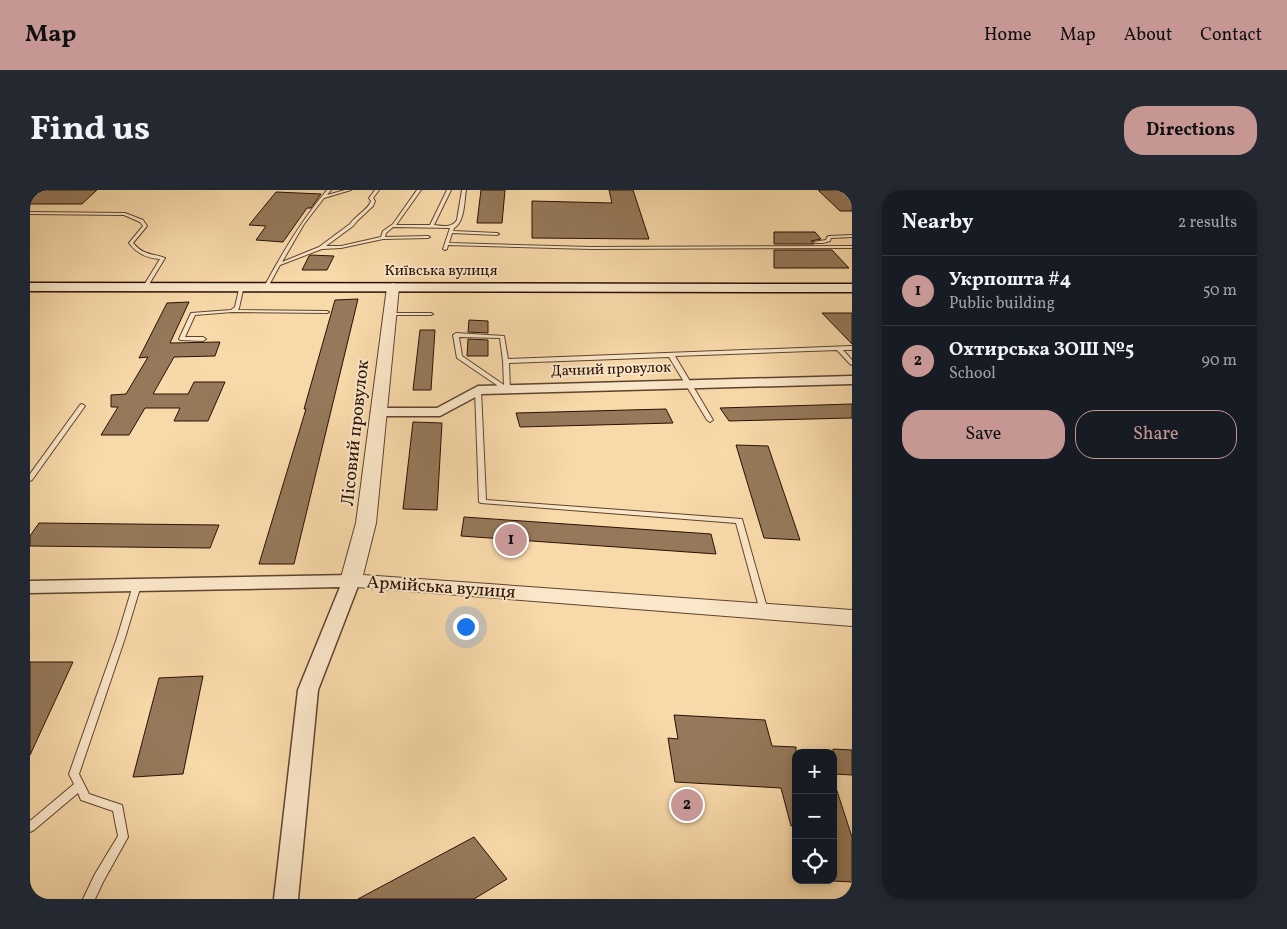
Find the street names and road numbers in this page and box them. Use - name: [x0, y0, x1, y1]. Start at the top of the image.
- street label: Київська вулиця: [385, 261, 498, 282]
- street label: Дачний провулок: [550, 357, 672, 383]
- street label: Лісовий провулок: [336, 358, 376, 507]
- street label: Армійська вулиця: [366, 570, 516, 606]

